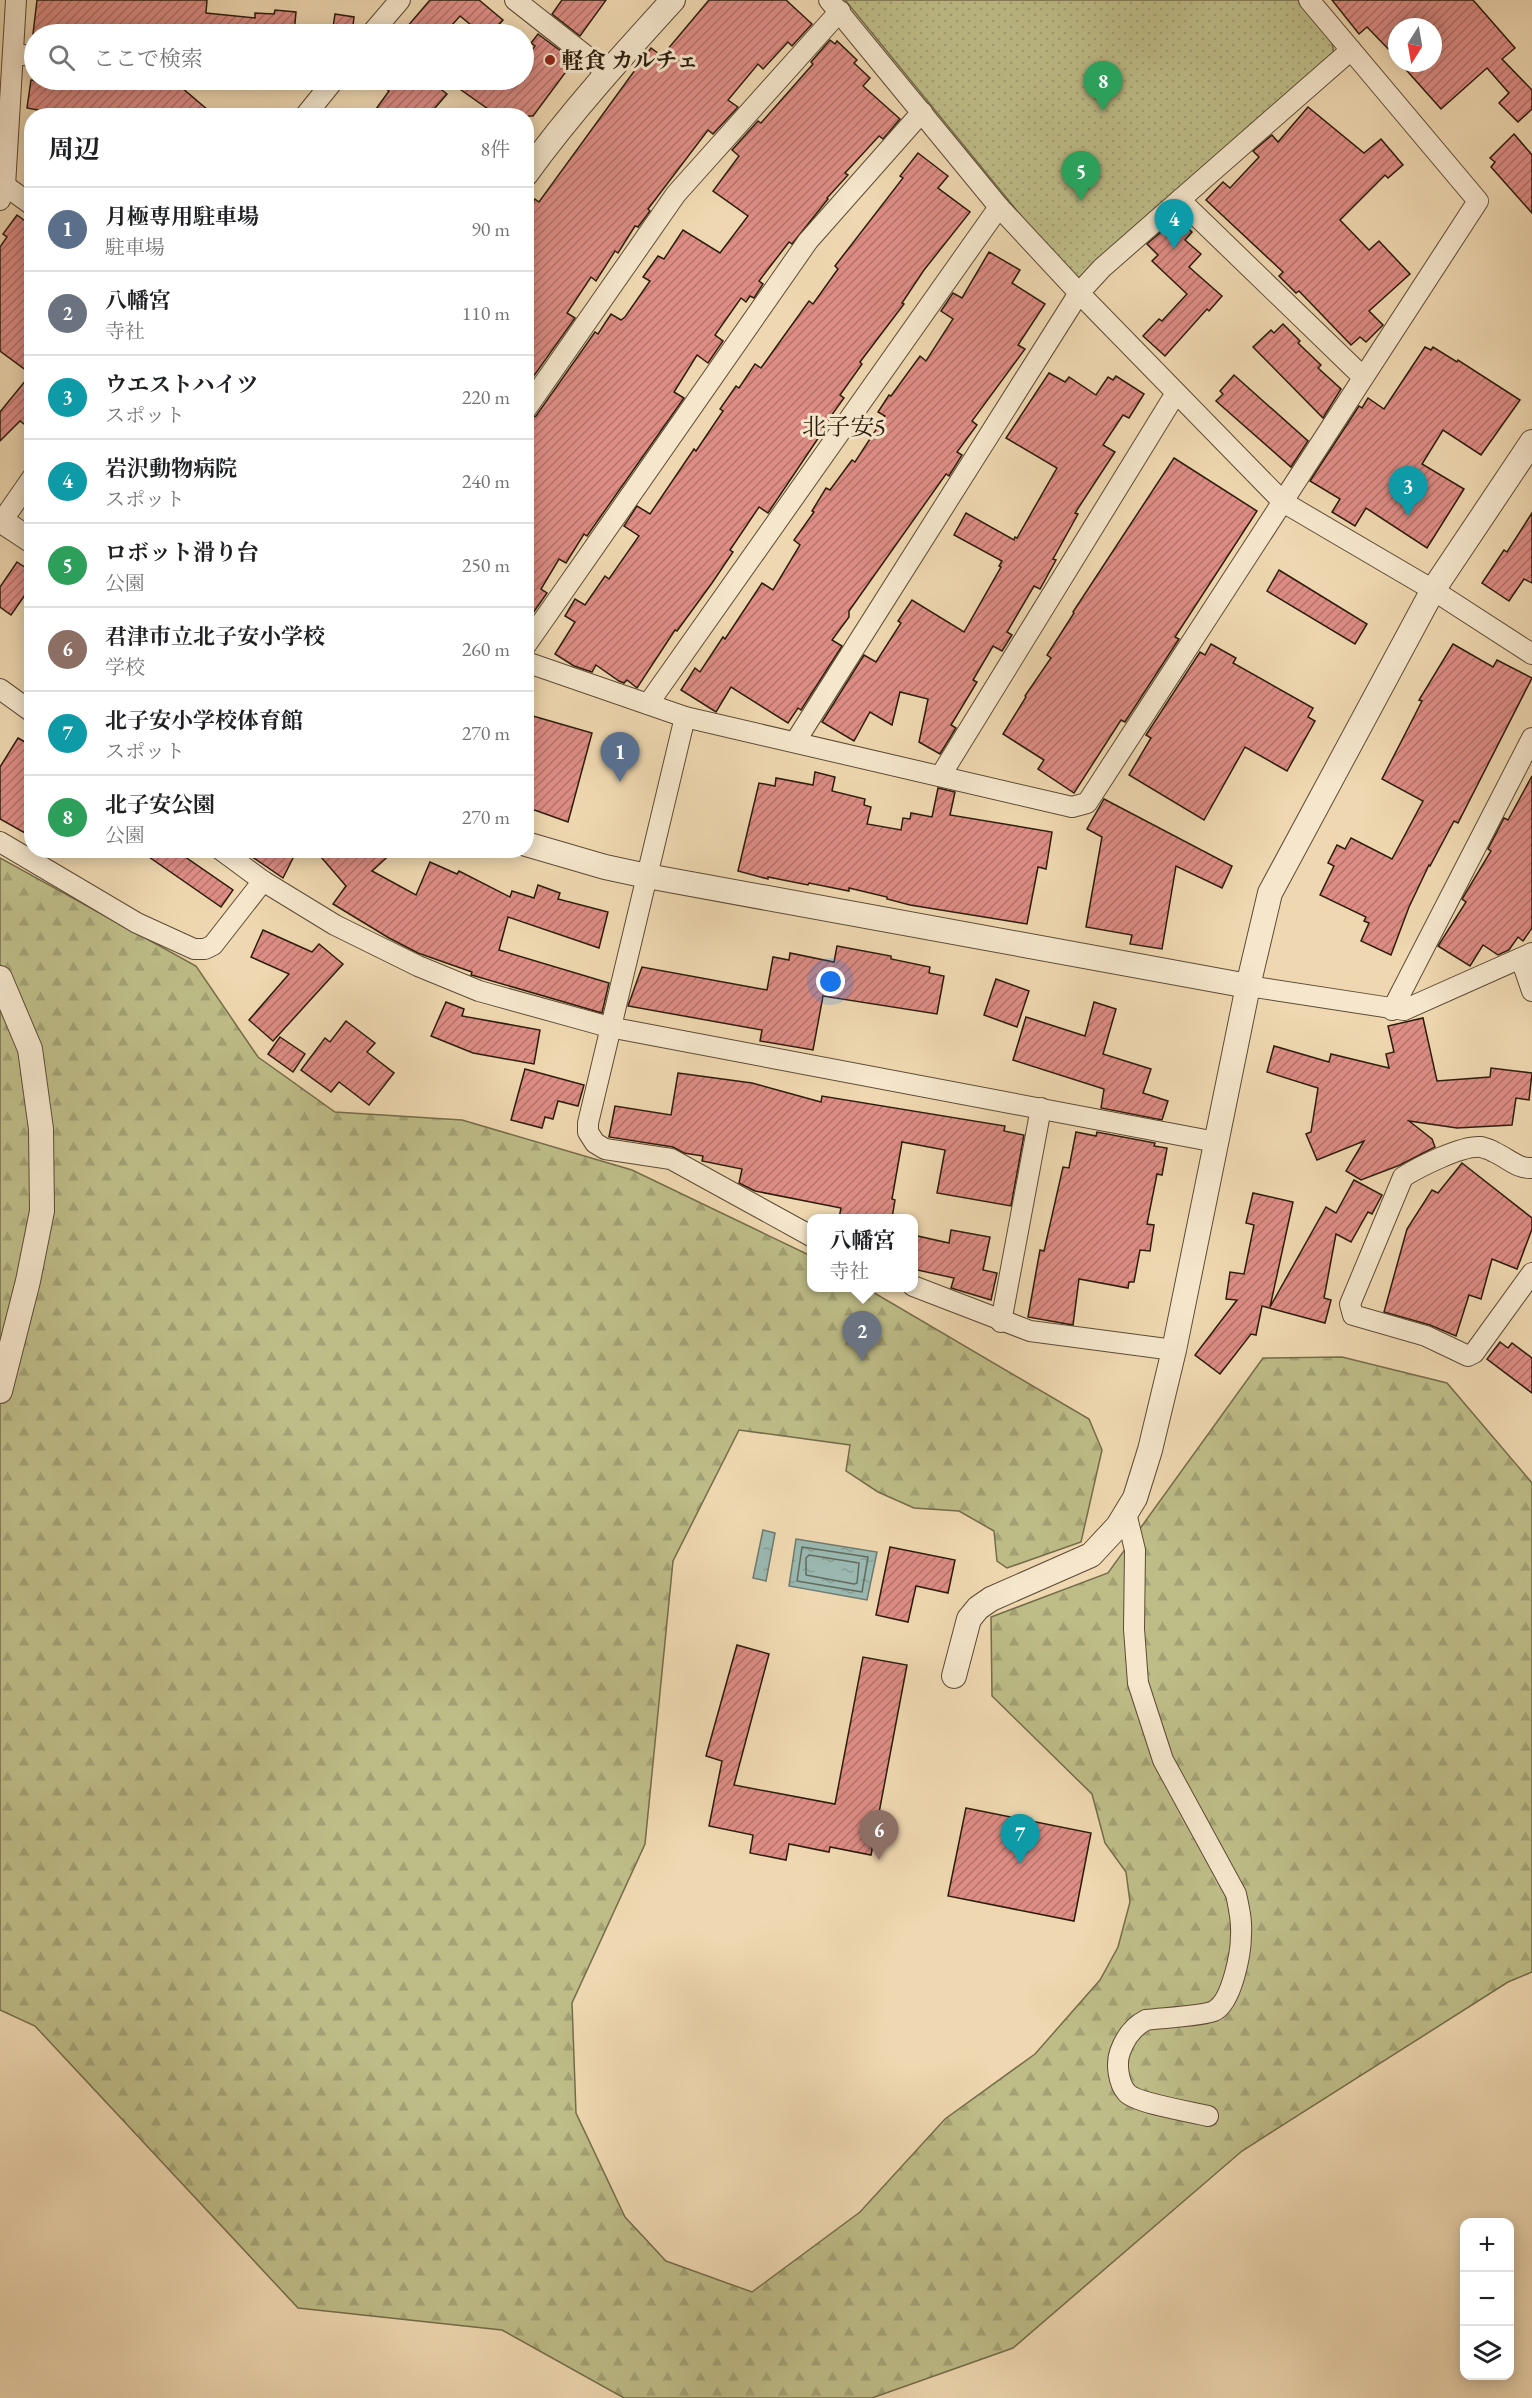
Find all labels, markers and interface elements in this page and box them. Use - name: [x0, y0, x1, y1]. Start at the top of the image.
- north arrow: [1388, 18, 1442, 72]
- search box: [24, 24, 534, 90]
- icon: search: [45, 41, 78, 74]
- text: ここで検索: [93, 44, 203, 73]
- place label: 軽食 カルチェ: [562, 46, 699, 75]
- marker: 軽食 カルチェ: [543, 53, 557, 67]
- pin: 8: [1084, 62, 1122, 111]
- text: 周辺: [48, 132, 100, 166]
- text: 8件: [480, 136, 510, 162]
- pin: 5: [1062, 152, 1100, 201]
- pin: 4: [1154, 200, 1194, 249]
- text: 月極専用駐車場: [105, 202, 259, 231]
- text: 1: [62, 216, 73, 242]
- text: 90 m: [471, 216, 510, 242]
- text: 駐車場: [105, 234, 165, 260]
- text: 八幡宮: [105, 286, 171, 315]
- text: 2: [62, 300, 73, 326]
- text: 110 m: [462, 300, 510, 326]
- text: 寺社: [105, 318, 145, 344]
- text: ウエストハイツ: [105, 370, 259, 399]
- text: 3: [62, 384, 73, 410]
- text: 220 m: [462, 384, 510, 410]
- text: スポット: [105, 402, 185, 428]
- district label: 北子安5: [802, 411, 886, 442]
- text: 岩沢動物病院: [105, 454, 237, 483]
- pin: 3: [1388, 466, 1428, 516]
- text: 4: [62, 468, 73, 494]
- text: 240 m: [462, 468, 510, 494]
- text: スポット: [105, 486, 185, 512]
- text: ロボット滑り台: [105, 538, 259, 567]
- text: 5: [62, 552, 73, 578]
- text: 250 m: [462, 552, 510, 578]
- text: 公園: [105, 570, 145, 596]
- text: 君津市立北子安小学校: [105, 622, 325, 651]
- text: 6: [62, 636, 73, 662]
- text: 260 m: [462, 636, 510, 662]
- text: 学校: [105, 654, 145, 680]
- text: 北子安小学校体育館: [105, 706, 303, 735]
- text: 7: [62, 720, 73, 746]
- text: 270 m: [462, 720, 510, 746]
- pin: 1: [600, 732, 640, 782]
- text: スポット: [105, 738, 185, 764]
- text: 北子安公園: [105, 790, 215, 819]
- text: 8: [62, 804, 73, 830]
- text: 270 m: [462, 804, 510, 830]
- text: 公園: [105, 822, 145, 848]
- your location: [816, 967, 845, 996]
- popup: [807, 1214, 918, 1292]
- text: 八幡宮: [829, 1226, 896, 1255]
- text: 寺社: [829, 1258, 869, 1284]
- pin: 2: [842, 1312, 882, 1361]
- pin: 6: [860, 1810, 898, 1860]
- pin: 7: [1000, 1814, 1040, 1864]
- map controls: [1460, 2218, 1514, 2380]
- button: +: [1460, 2218, 1514, 2272]
- button: −: [1460, 2272, 1514, 2326]
- button: layers: [1460, 2326, 1514, 2380]

